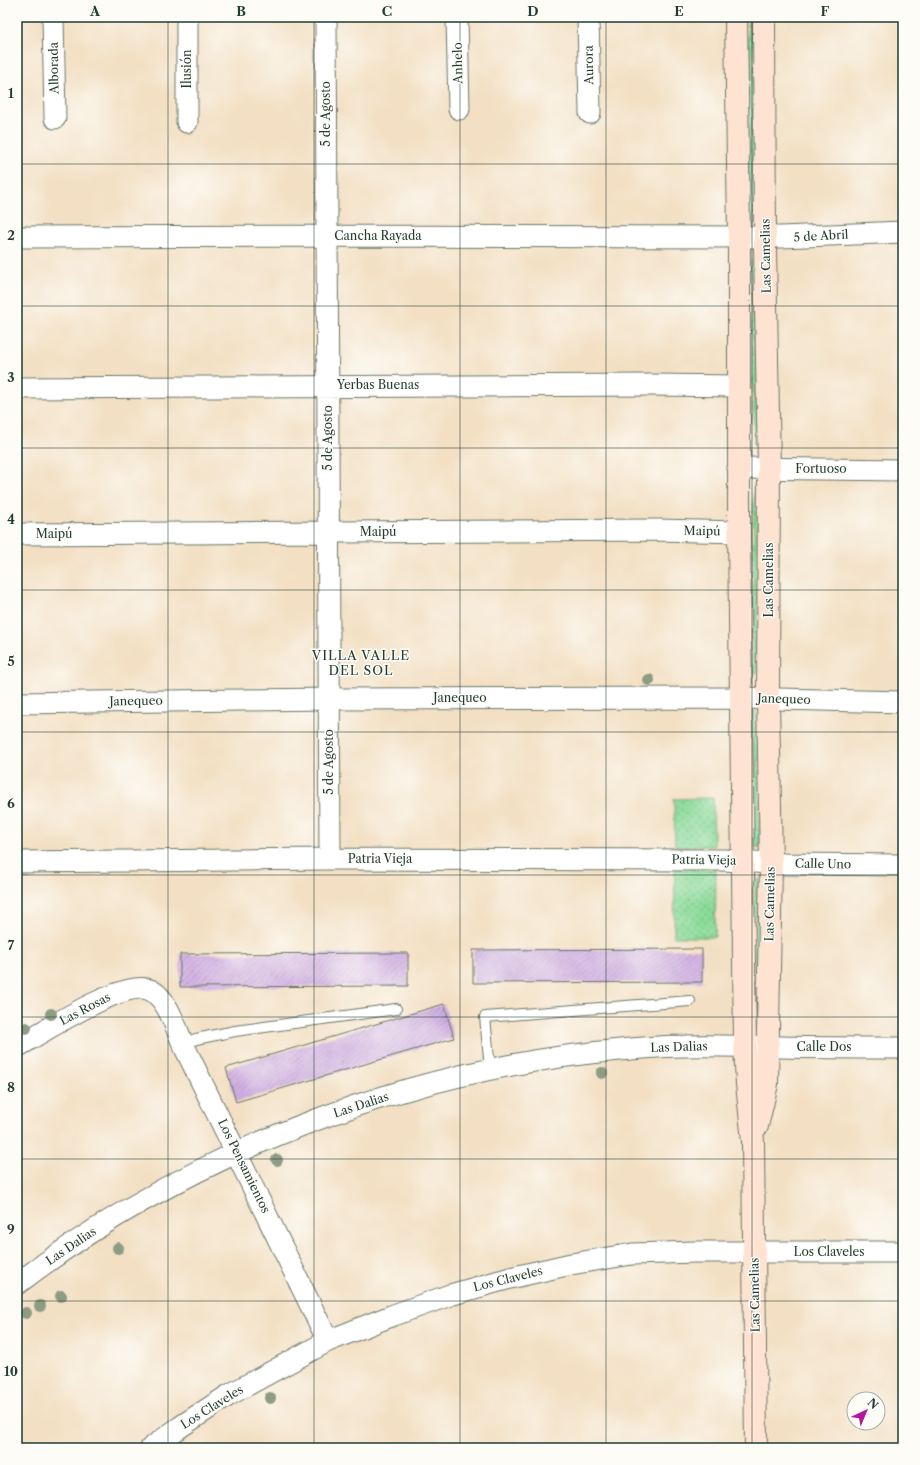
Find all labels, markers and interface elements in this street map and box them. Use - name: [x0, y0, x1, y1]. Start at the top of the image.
- text: A: [89, 3, 101, 19]
- text: B: [236, 3, 246, 19]
- text: C: [382, 3, 392, 19]
- text: D: [527, 3, 539, 19]
- text: E: [674, 3, 684, 19]
- text: F: [821, 3, 830, 19]
- street label: Alborada: [46, 41, 61, 95]
- street label: Anhelo: [450, 42, 465, 85]
- street label: Aurora: [581, 44, 596, 86]
- street label: Ilusión: [179, 49, 194, 89]
- street label: 5 de Agosto: [318, 81, 333, 147]
- text: 1: [8, 85, 14, 101]
- street label: Las Camelias: [757, 218, 774, 294]
- text: 2: [7, 227, 15, 243]
- street label: 5 de Abril: [793, 227, 849, 244]
- street label: Cancha Rayada: [334, 228, 422, 243]
- text: 3: [7, 369, 15, 385]
- street label: Yerbas Buenas: [336, 377, 419, 392]
- street label: 5 de Agosto: [320, 405, 335, 471]
- street label: Fortuoso: [795, 461, 847, 476]
- text: 4: [7, 511, 15, 527]
- street label: Maipú: [684, 523, 721, 538]
- street label: Maipú: [360, 524, 397, 539]
- street label: Maipú: [36, 526, 73, 541]
- street label: Las Camelias: [761, 543, 776, 617]
- district label: VILLA VALLE DEL SOL: [311, 647, 410, 678]
- text: 5: [7, 653, 15, 669]
- street label: Janequeo: [431, 690, 487, 705]
- street label: Janequeo: [755, 690, 811, 707]
- street label: Janequeo: [107, 693, 163, 708]
- street label: 5 de Agosto: [321, 729, 336, 795]
- text: 6: [7, 795, 15, 811]
- street label: Patria Vieja: [348, 851, 413, 866]
- street label: Patria Vieja: [672, 851, 737, 868]
- street label: Calle Uno: [795, 856, 851, 871]
- street label: Las Camelias: [761, 866, 778, 942]
- text: 7: [8, 937, 15, 953]
- street label: Las Rosas: [57, 989, 113, 1028]
- street label: Las Dalias: [650, 1038, 708, 1055]
- street label: Calle Dos: [797, 1039, 851, 1054]
- text: 8: [7, 1079, 15, 1095]
- street label: Las Dalias: [331, 1089, 390, 1121]
- street label: Los Pensamientos: [215, 1116, 274, 1215]
- text: 9: [7, 1221, 15, 1237]
- street label: Las Dalias: [43, 1223, 99, 1268]
- street label: Los Claveles: [794, 1244, 864, 1259]
- street label: Las Camelias: [746, 1257, 763, 1333]
- street label: Los Claveles: [472, 1263, 544, 1294]
- text: 10: [4, 1363, 18, 1379]
- street label: Los Claveles: [178, 1381, 246, 1432]
- north arrow: [846, 1391, 886, 1431]
- text: N: [865, 1395, 882, 1412]

